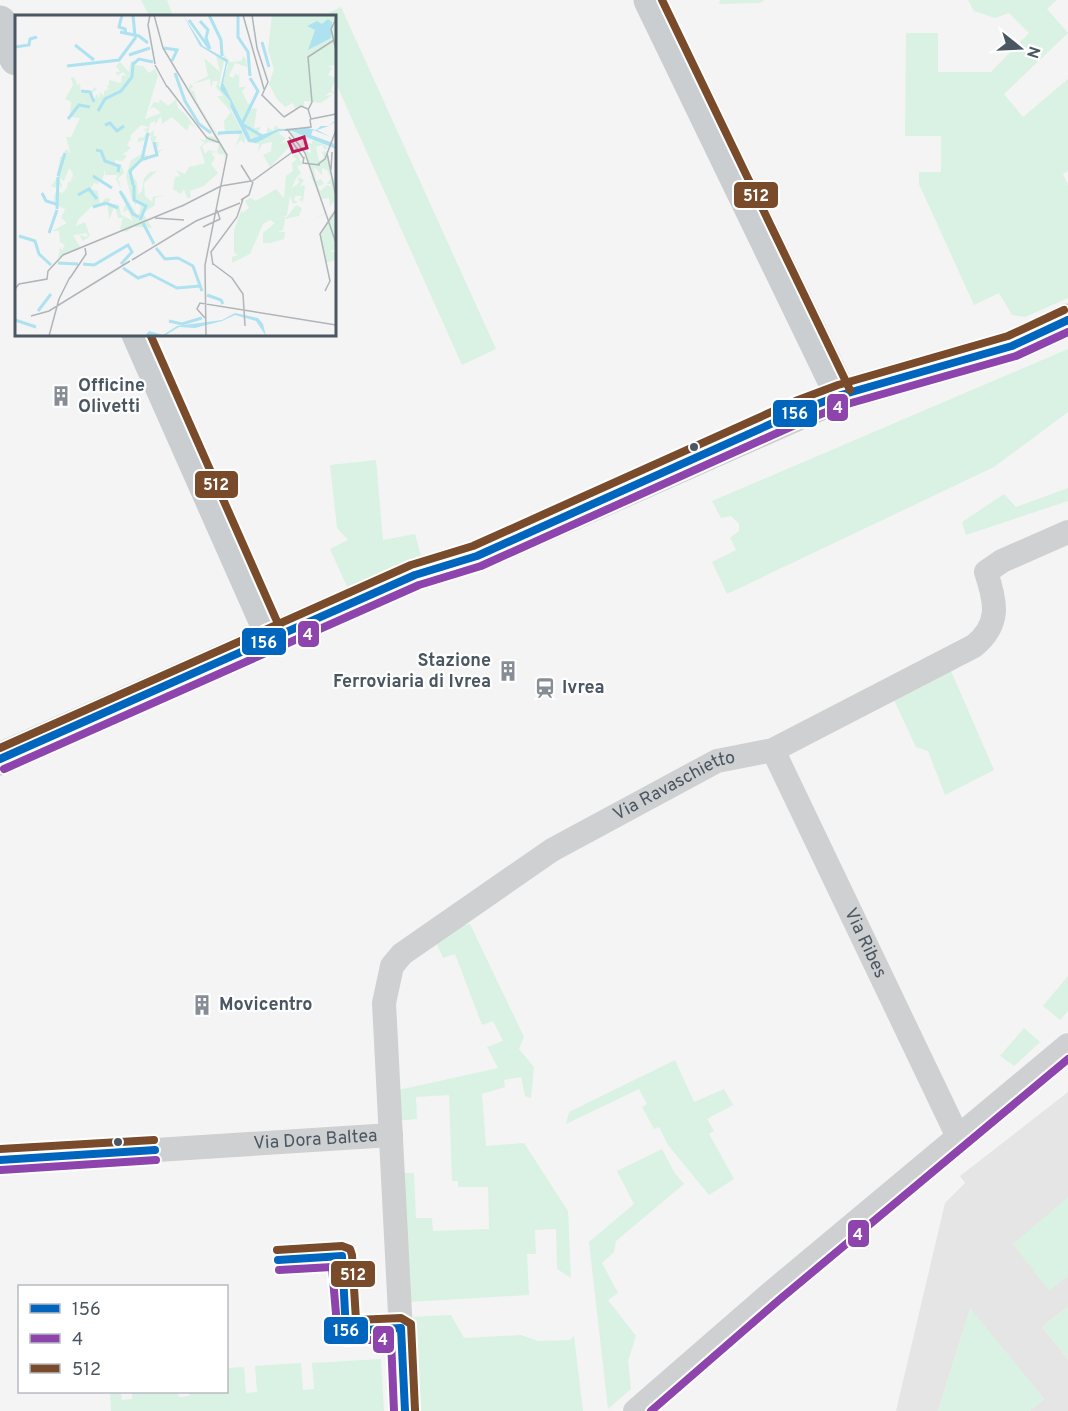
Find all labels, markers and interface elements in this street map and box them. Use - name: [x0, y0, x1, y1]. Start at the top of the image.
- inset map: [15, 15, 336, 336]
- north arrow: [990, 18, 1050, 78]
- text: N: [1021, 43, 1044, 61]
- line badge: 512: [733, 181, 779, 209]
- text: 512: [743, 187, 769, 207]
- place label: Officine Olivetti: [78, 375, 145, 419]
- building icon: Officine Olivetti: [49, 384, 73, 408]
- line badge: 4: [826, 393, 849, 422]
- line badge: 156: [772, 399, 818, 428]
- text: 4: [833, 399, 843, 419]
- text: 156: [782, 405, 808, 425]
- unlabelled marker: [688, 441, 700, 453]
- line badge: 512: [194, 470, 239, 499]
- text: 512: [203, 476, 229, 496]
- line badge: 4: [297, 620, 320, 648]
- text: 4: [303, 626, 313, 646]
- line badge: 156: [241, 627, 287, 656]
- text: 156: [251, 634, 277, 654]
- place label: Stazione Ferroviaria di Ivrea: [333, 650, 491, 694]
- building icon: Stazione Ferroviaria di Ivrea: [496, 659, 520, 683]
- station icon: Ivrea: [533, 676, 557, 700]
- place label: Ivrea: [562, 677, 604, 700]
- street label: Via Ravaschietto: [609, 746, 737, 826]
- street label: Via Ribes: [839, 904, 892, 982]
- building icon: Movicentro: [190, 993, 214, 1017]
- place label: Movicentro: [219, 994, 312, 1017]
- street label: Via Dora Baltea: [253, 1124, 378, 1155]
- unlabelled marker: [112, 1136, 124, 1148]
- line badge: 4: [847, 1219, 870, 1248]
- text: 4: [853, 1226, 863, 1246]
- line badge: 512: [330, 1260, 376, 1288]
- text: 512: [340, 1266, 366, 1286]
- legend: [18, 1285, 228, 1393]
- text: 156: [72, 1299, 101, 1322]
- line badge: 156: [323, 1316, 369, 1345]
- text: 156: [333, 1322, 359, 1342]
- line badge: 4: [372, 1325, 395, 1354]
- text: 4: [72, 1329, 83, 1352]
- text: 4: [378, 1331, 388, 1351]
- text: 512: [72, 1359, 101, 1382]

